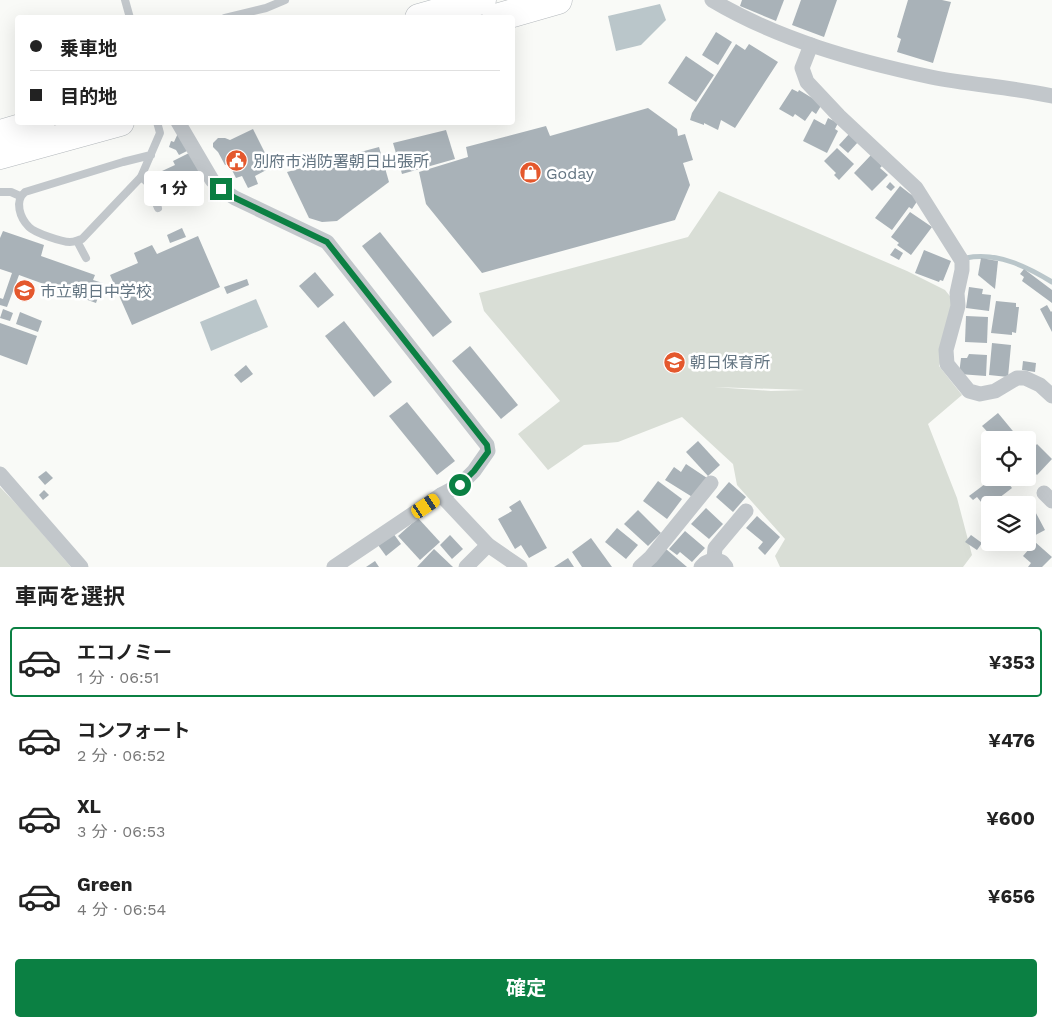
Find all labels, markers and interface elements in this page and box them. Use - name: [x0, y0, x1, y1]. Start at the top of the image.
- text: 乗車地: [60, 37, 117, 60]
- text: 目的地: [60, 85, 117, 108]
- public building icon: 別府市消防署朝日出張所: [225, 149, 249, 173]
- place label: 別府市消防署朝日出張所: [253, 152, 429, 171]
- shop icon: Goday: [518, 161, 542, 185]
- place label: Goday: [546, 164, 595, 183]
- callout: 1 分: [144, 172, 204, 206]
- route end: [210, 178, 232, 200]
- text: 1 分: [160, 179, 188, 198]
- school or university icon: 市立朝日中学校: [12, 279, 36, 303]
- place label: 市立朝日中学校: [40, 282, 152, 301]
- school or university icon: 朝日保育所: [662, 350, 686, 374]
- place label: 朝日保育所: [690, 353, 770, 372]
- map controls: [981, 431, 1036, 551]
- button: locate: [981, 431, 1036, 486]
- route start: [449, 474, 471, 496]
- car: [409, 491, 442, 521]
- button: layers: [981, 496, 1036, 551]
- text: 車両を選択: [15, 584, 125, 609]
- icon: car: [17, 640, 62, 685]
- text: エコノミー: [77, 641, 172, 664]
- text: ¥353: [989, 651, 1035, 674]
- text: 1 分 · 06:51: [77, 668, 159, 687]
- icon: car: [17, 718, 62, 763]
- text: コンフォート: [77, 719, 190, 742]
- text: ¥476: [988, 729, 1035, 752]
- text: 2 分 · 06:52: [77, 746, 165, 765]
- text: XL: [77, 795, 101, 818]
- icon: car: [17, 796, 62, 841]
- text: ¥600: [986, 807, 1035, 830]
- text: 3 分 · 06:53: [77, 822, 165, 841]
- text: Green: [77, 873, 133, 896]
- icon: car: [17, 874, 62, 919]
- text: ¥656: [988, 885, 1035, 908]
- text: 4 分 · 06:54: [77, 900, 166, 919]
- button: 確定: [15, 959, 1037, 1017]

